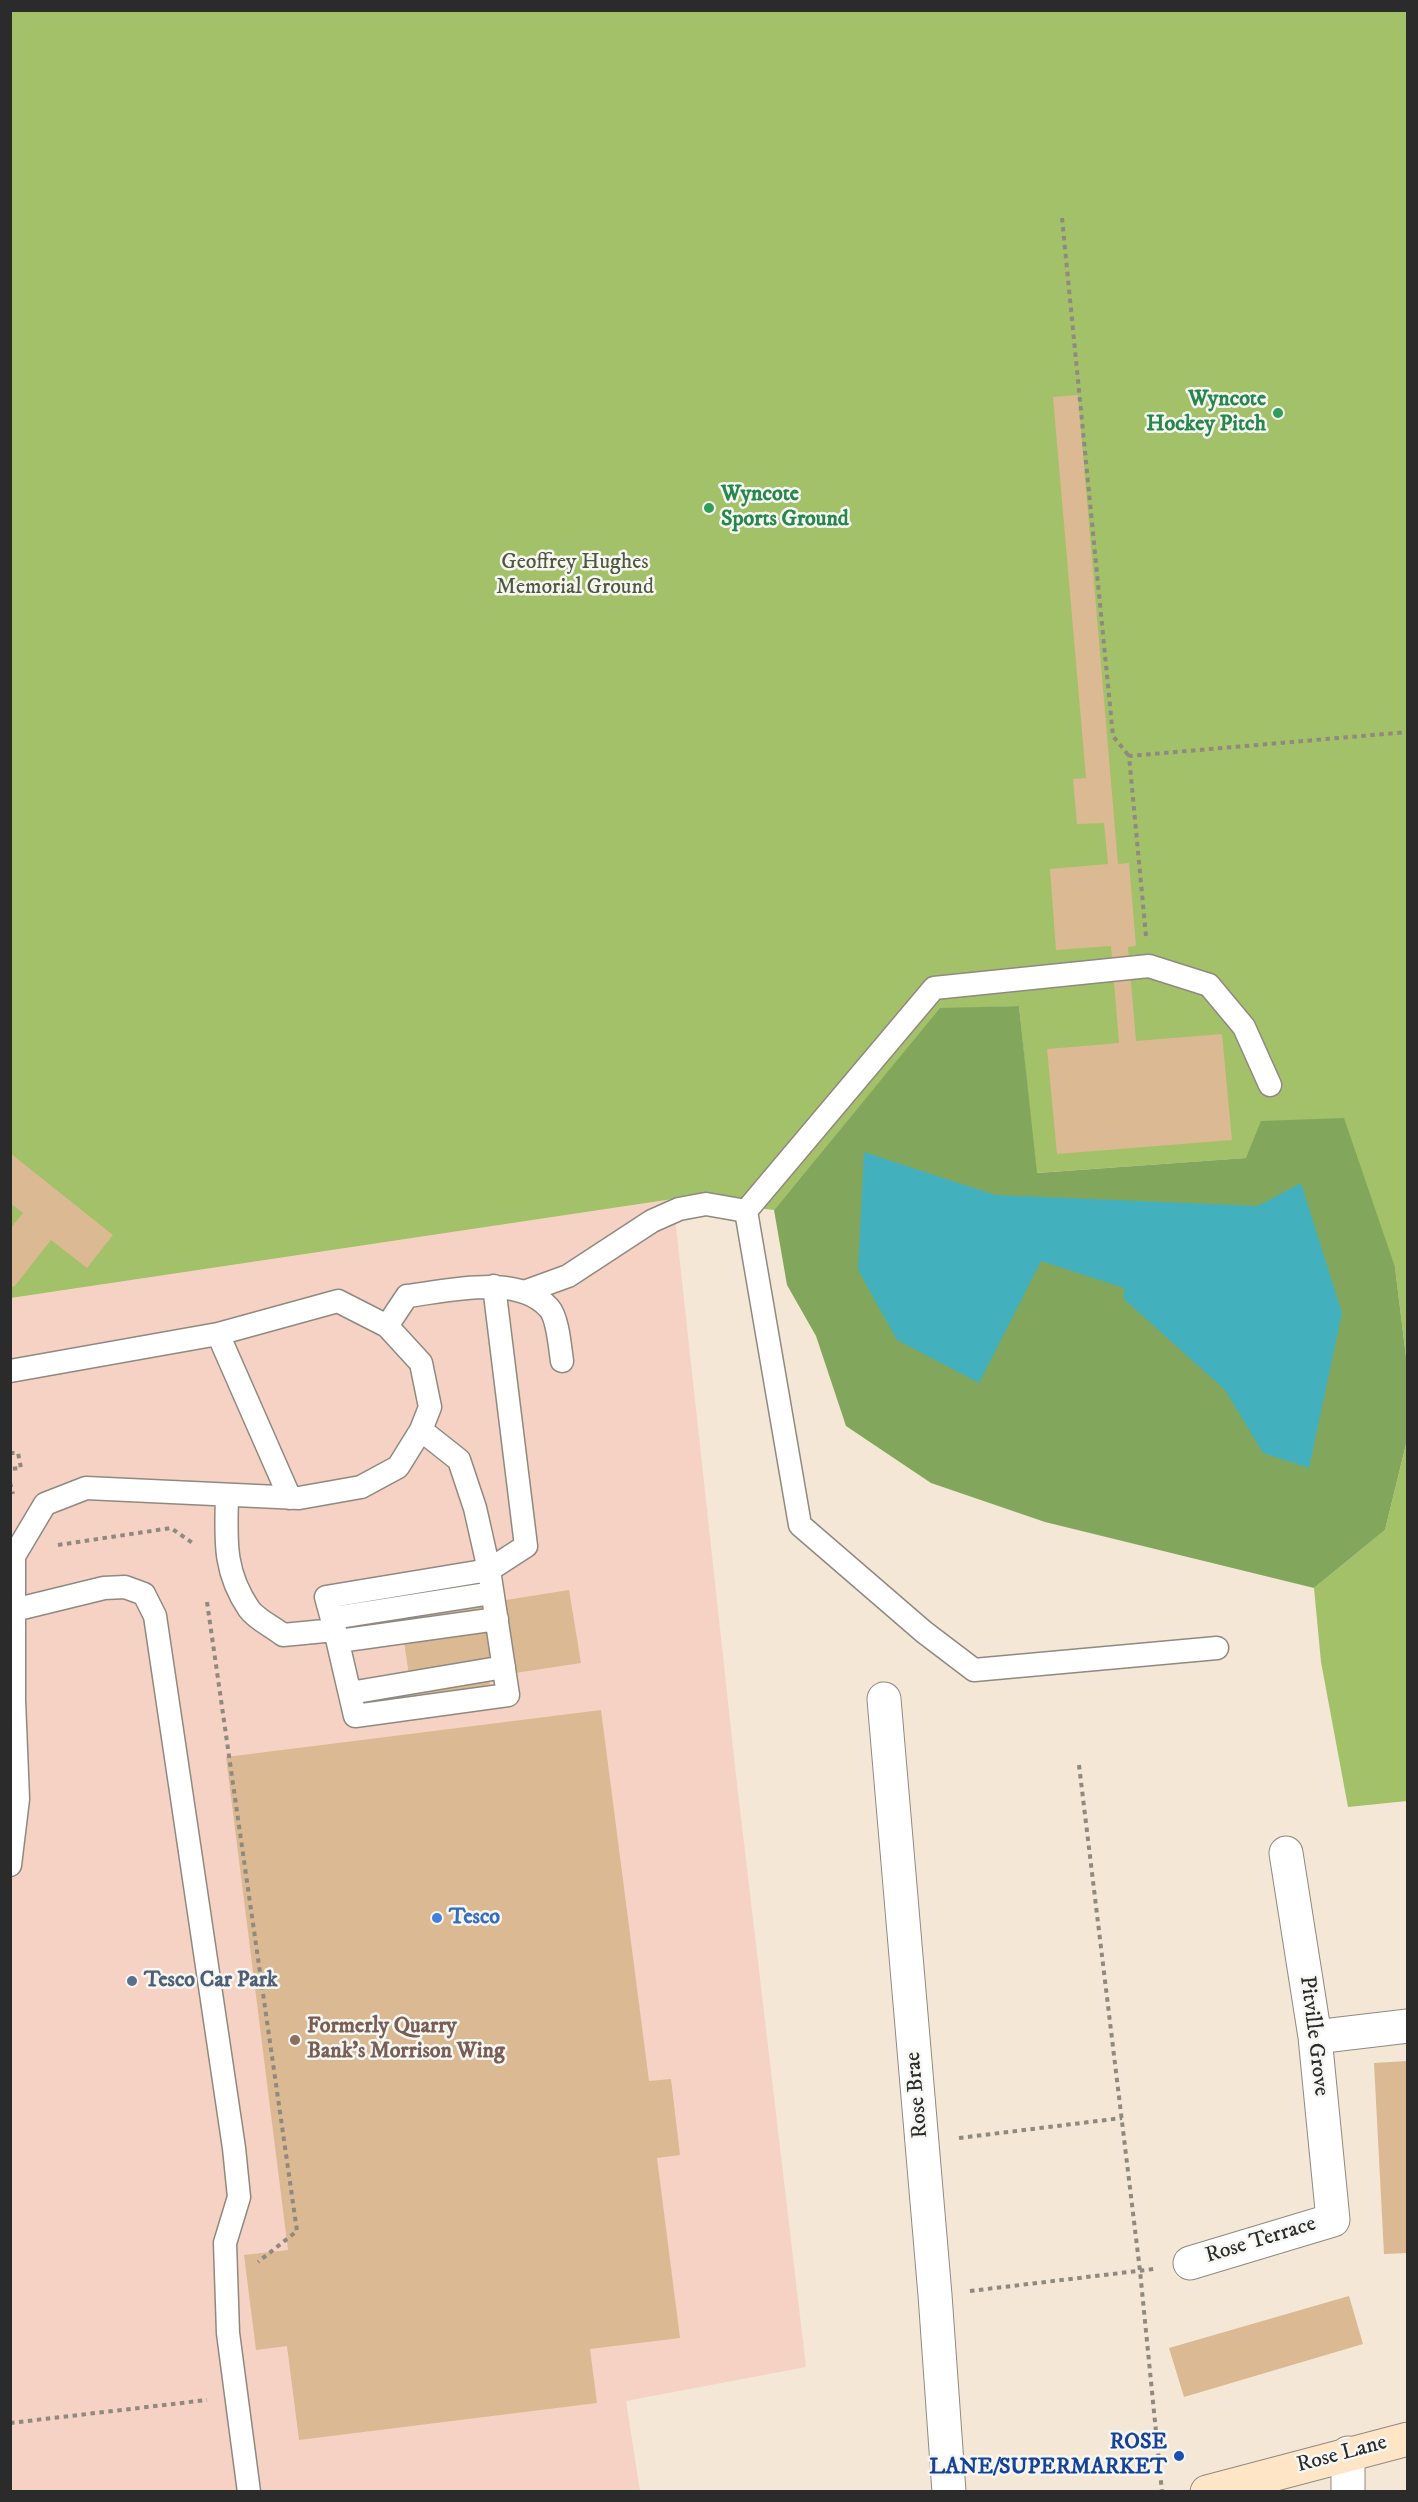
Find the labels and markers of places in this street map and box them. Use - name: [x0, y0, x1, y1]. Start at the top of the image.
- place label: Wyncote Hockey Pitch: [1146, 387, 1266, 439]
- marker: Wyncote Hockey Pitch: [1271, 406, 1285, 420]
- place label: Wyncote Sports Ground: [721, 482, 849, 534]
- marker: Wyncote Sports Ground: [702, 501, 716, 515]
- place label: Tesco: [449, 1905, 500, 1931]
- marker: Tesco: [430, 1911, 444, 1925]
- place label: Tesco Car Park: [144, 1968, 278, 1994]
- marker: Tesco Car Park: [125, 1974, 139, 1988]
- place label: Formerly Quarry Bank's Morrison Wing: [307, 2014, 505, 2066]
- marker: Formerly Quarry Bank's Morrison Wing: [288, 2033, 302, 2047]
- place label: ROSE LANE/SUPERMARKET: [929, 2430, 1167, 2482]
- marker: ROSE LANE/SUPERMARKET: [1172, 2449, 1186, 2463]

